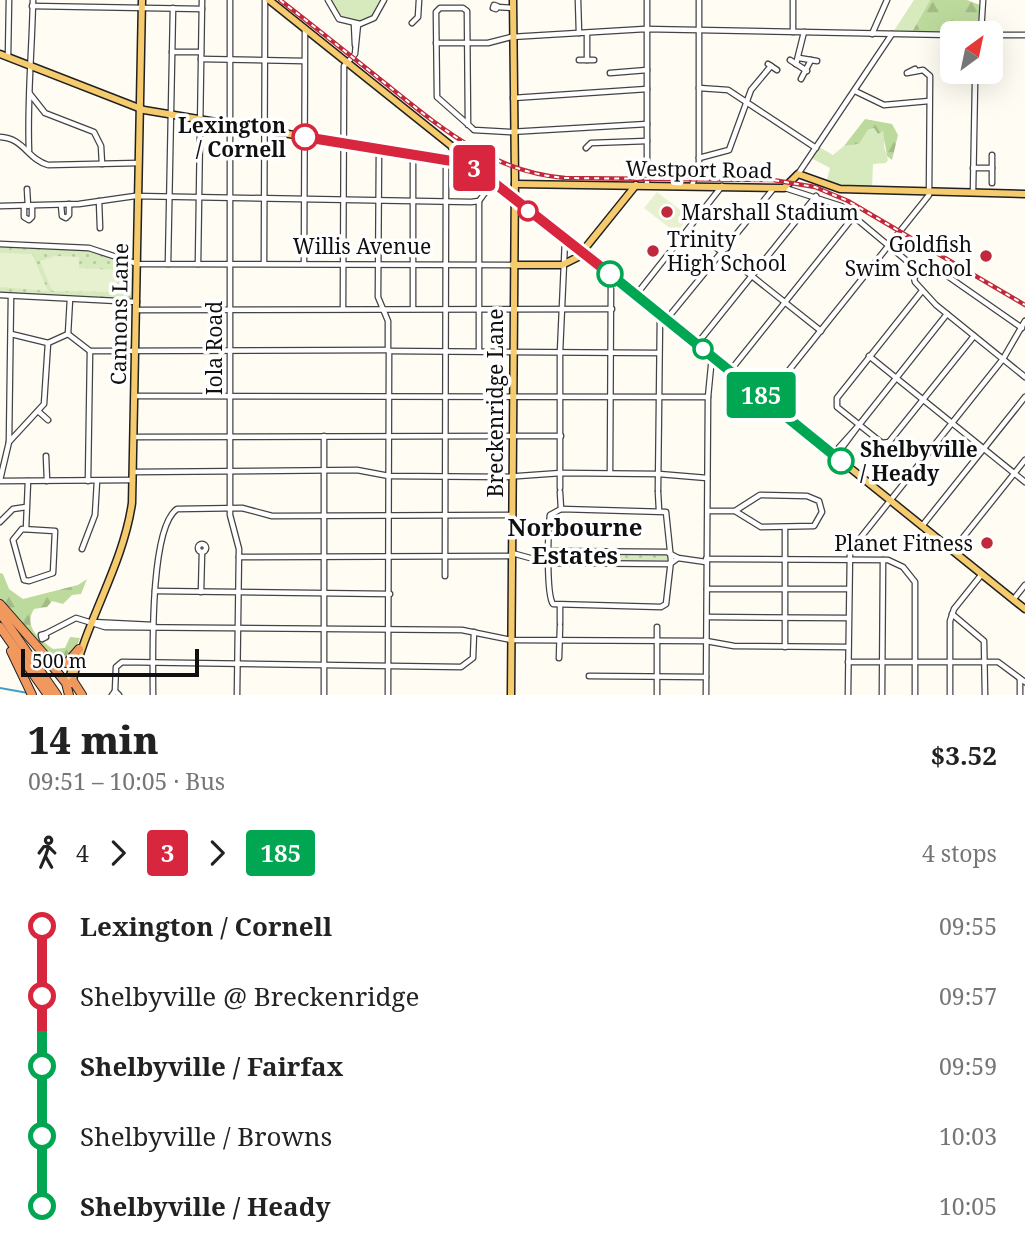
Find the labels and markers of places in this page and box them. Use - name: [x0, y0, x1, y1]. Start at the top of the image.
- place label: Lexington / Cornell: [178, 111, 287, 163]
- marker: Lexington / Cornell: [292, 124, 318, 150]
- place label: Marshall Stadium: [681, 198, 859, 226]
- unlabelled marker: [518, 201, 538, 221]
- marker: Marshall Stadium: [659, 204, 675, 220]
- place label: Trinity High School: [667, 225, 787, 277]
- place label: Goldfish Swim School: [845, 230, 972, 282]
- marker: Trinity High School: [645, 243, 661, 259]
- marker: Goldfish Swim School: [978, 248, 994, 264]
- unlabelled marker: [597, 261, 623, 287]
- unlabelled marker: [693, 339, 713, 359]
- place label: Shelbyville / Heady: [860, 435, 978, 487]
- marker: Shelbyville / Heady: [828, 448, 854, 474]
- place label: Planet Fitness: [834, 529, 973, 557]
- marker: Planet Fitness: [979, 535, 995, 551]

